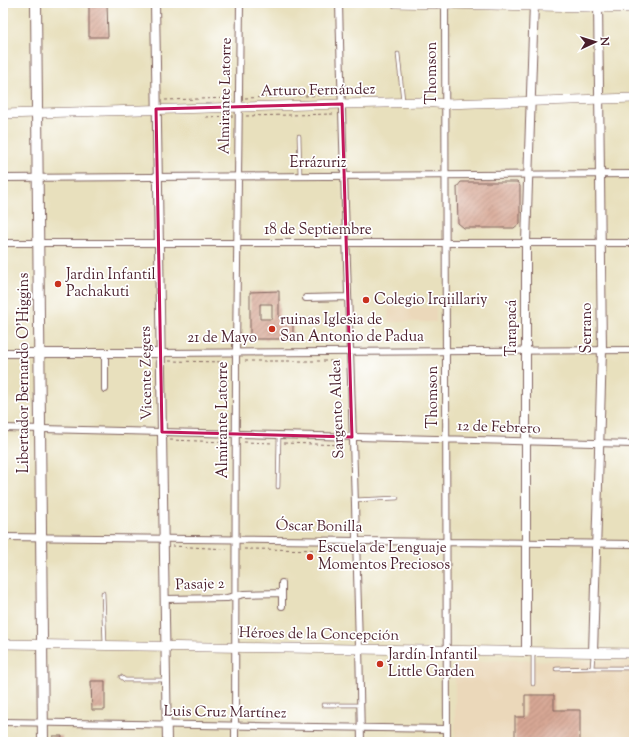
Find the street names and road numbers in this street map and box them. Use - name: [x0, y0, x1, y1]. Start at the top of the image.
- street label: Almirante Latorre: [214, 37, 238, 155]
- street label: Thomson: [422, 41, 443, 104]
- street label: Arturo Fernández: [261, 79, 376, 102]
- street label: Errázuriz: [289, 153, 347, 174]
- street label: 18 de Septiembre: [264, 220, 372, 241]
- street label: Libertador Bernardo O'Higgins: [14, 273, 35, 473]
- street label: Tarapacá: [502, 299, 523, 357]
- street label: Serrano: [577, 302, 598, 354]
- street label: Vicente Zegers: [136, 326, 158, 420]
- street label: 21 de Mayo: [187, 328, 257, 349]
- street label: Sargento Aldea: [326, 359, 350, 459]
- street label: Almirante Latorre: [213, 362, 234, 478]
- street label: Thomson: [423, 365, 444, 428]
- street label: 12 de Febrero: [457, 416, 541, 440]
- street label: Óscar Bonilla: [275, 514, 363, 538]
- street label: Pasaje 2: [175, 574, 225, 596]
- street label: Héroes de la Concepción: [239, 623, 399, 647]
- street label: Luis Cruz Martínez: [163, 701, 287, 725]

